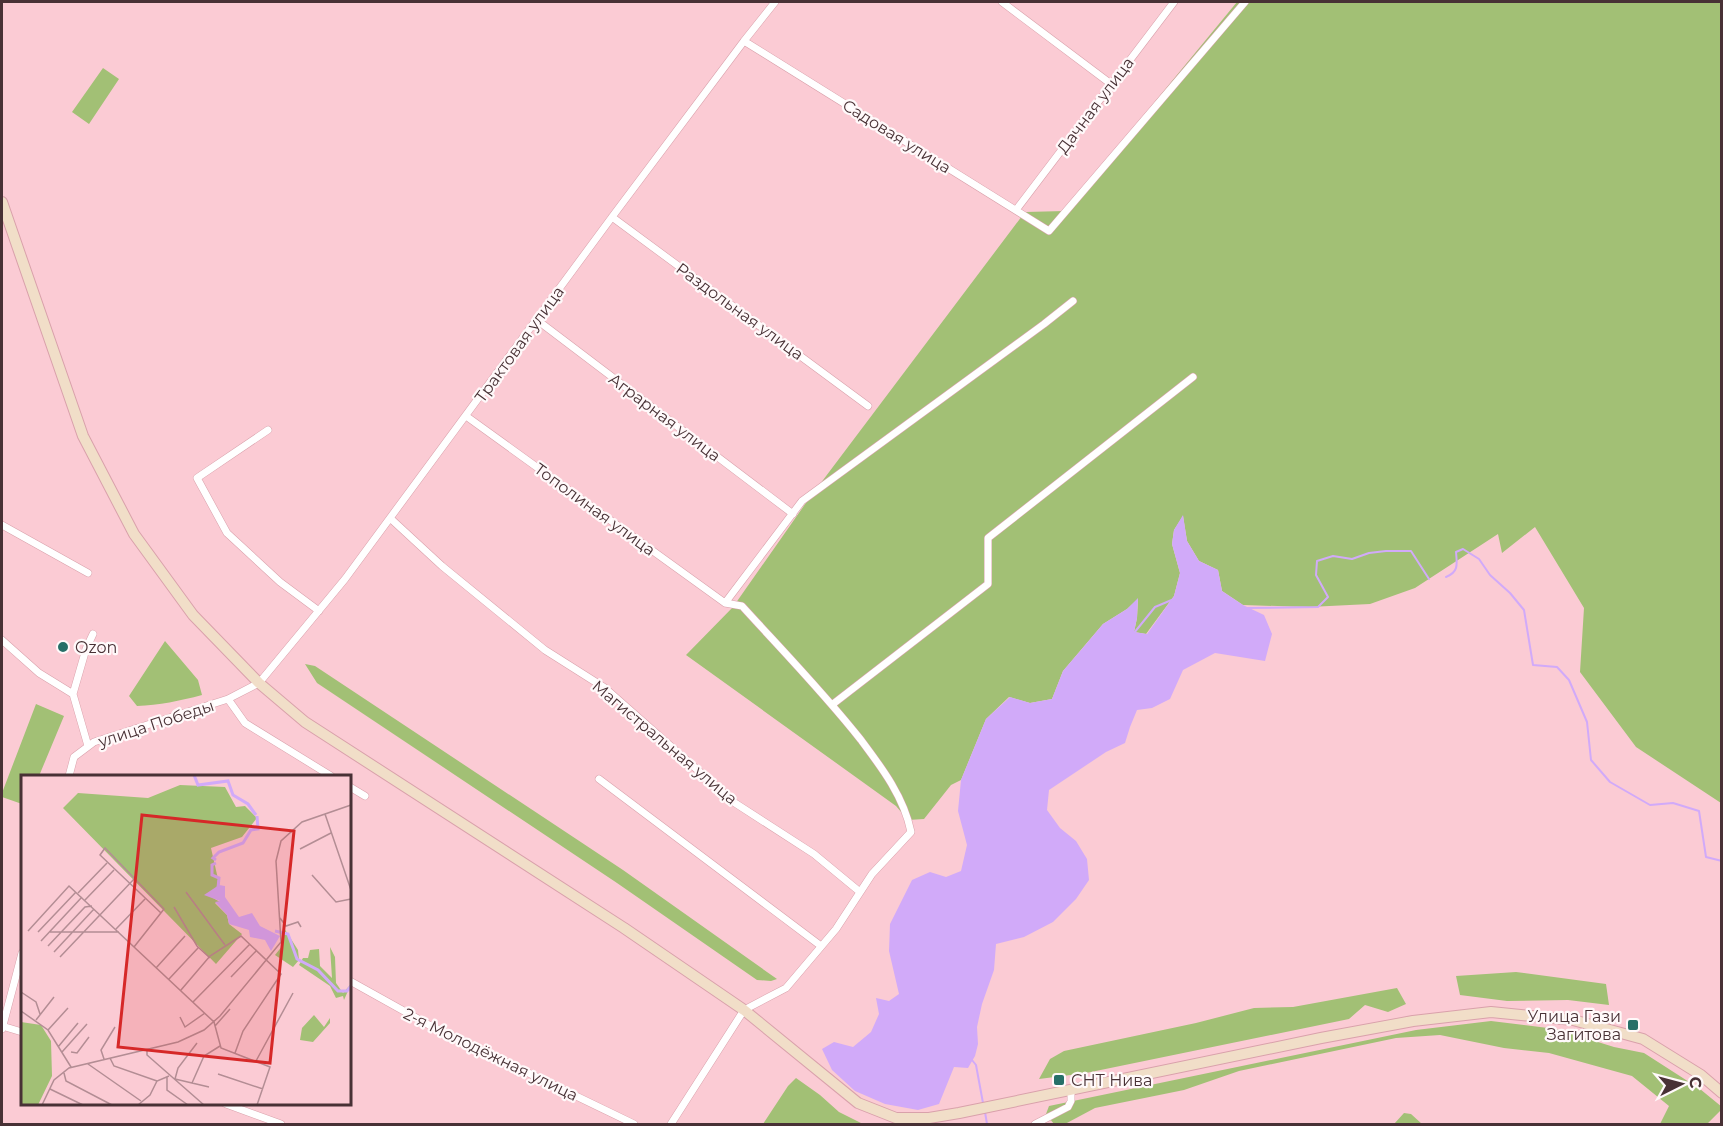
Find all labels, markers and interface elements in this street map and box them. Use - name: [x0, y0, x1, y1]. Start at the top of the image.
- street label: Дачная улица: [1053, 53, 1138, 157]
- street label: Садовая улица: [839, 95, 954, 177]
- street label: Раздольная улица: [672, 259, 807, 364]
- street label: Трактовая улица: [471, 283, 568, 406]
- street label: Аграрная улица: [605, 369, 724, 466]
- street label: Тополиная улица: [531, 459, 659, 560]
- place label: Ozon: [75, 638, 117, 657]
- marker: Ozon: [56, 640, 70, 654]
- street label: Магистральная улица: [588, 676, 741, 809]
- street label: улица Победы: [95, 696, 217, 751]
- inset map: [21, 775, 351, 1105]
- street label: 2-я Молодёжная улица: [400, 1004, 581, 1105]
- place label: Улица Гази Загитова: [1528, 1007, 1621, 1044]
- marker: Улица Гази Загитова: [1626, 1018, 1640, 1032]
- north arrow: [1651, 1054, 1711, 1114]
- place label: СНТ Нива: [1071, 1071, 1152, 1090]
- marker: СНТ Нива: [1052, 1073, 1066, 1087]
- text: С: [1685, 1076, 1706, 1090]

